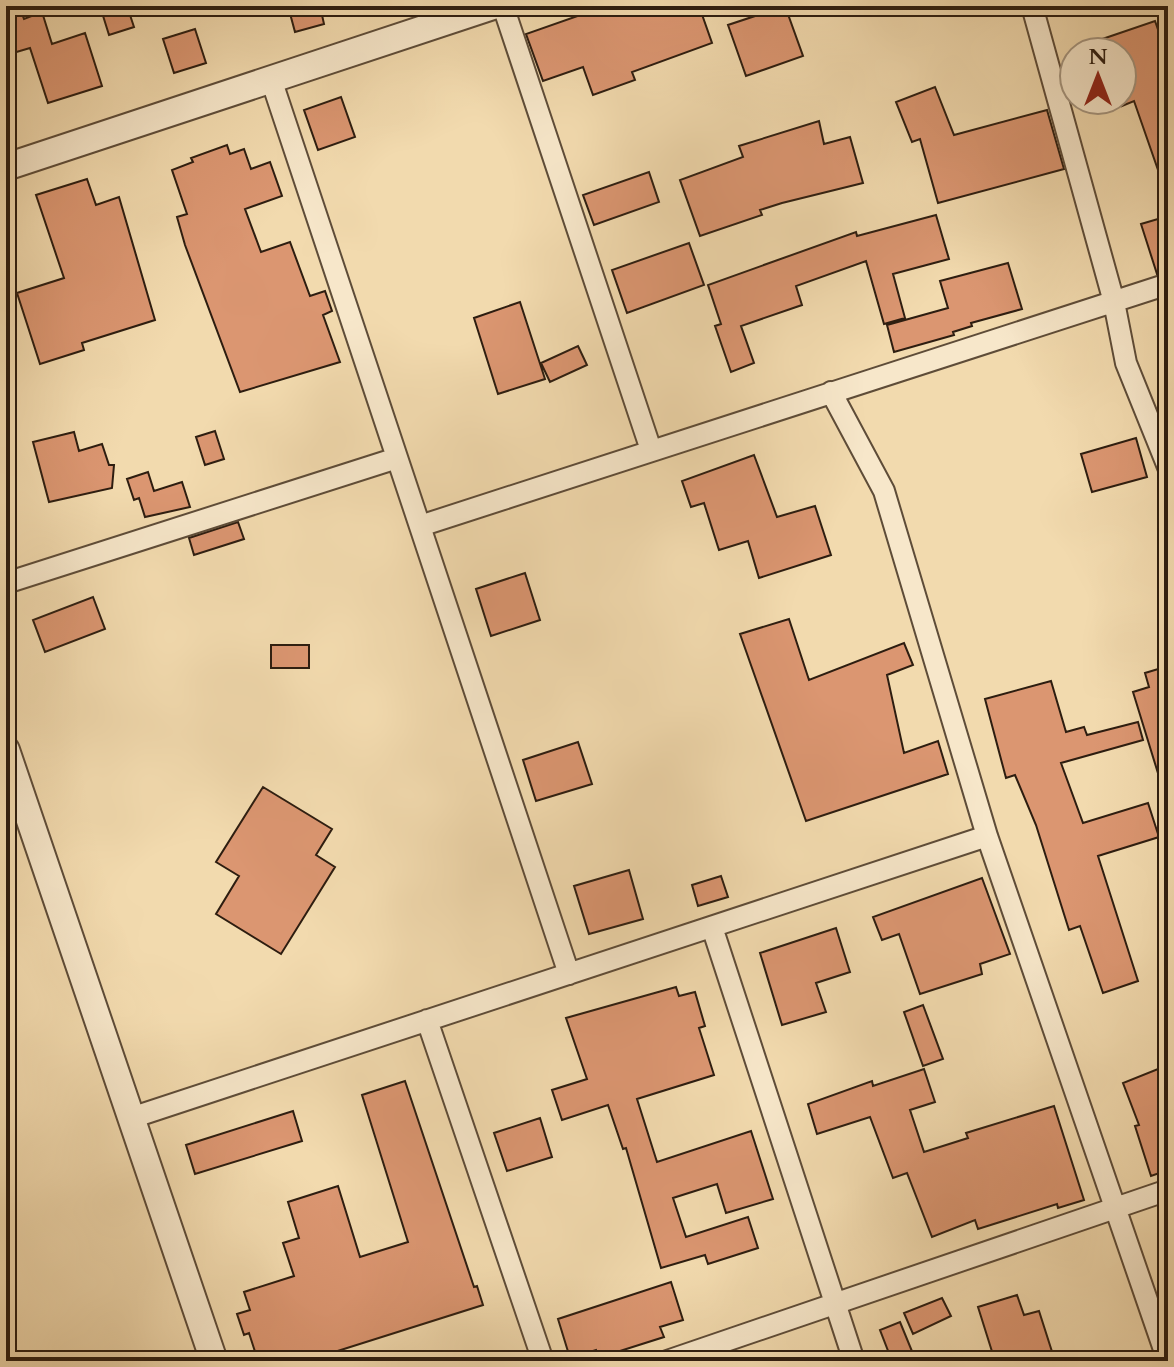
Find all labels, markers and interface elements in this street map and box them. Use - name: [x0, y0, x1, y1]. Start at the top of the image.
- north arrow: [1058, 36, 1138, 116]
- text: N: [1088, 42, 1108, 72]

